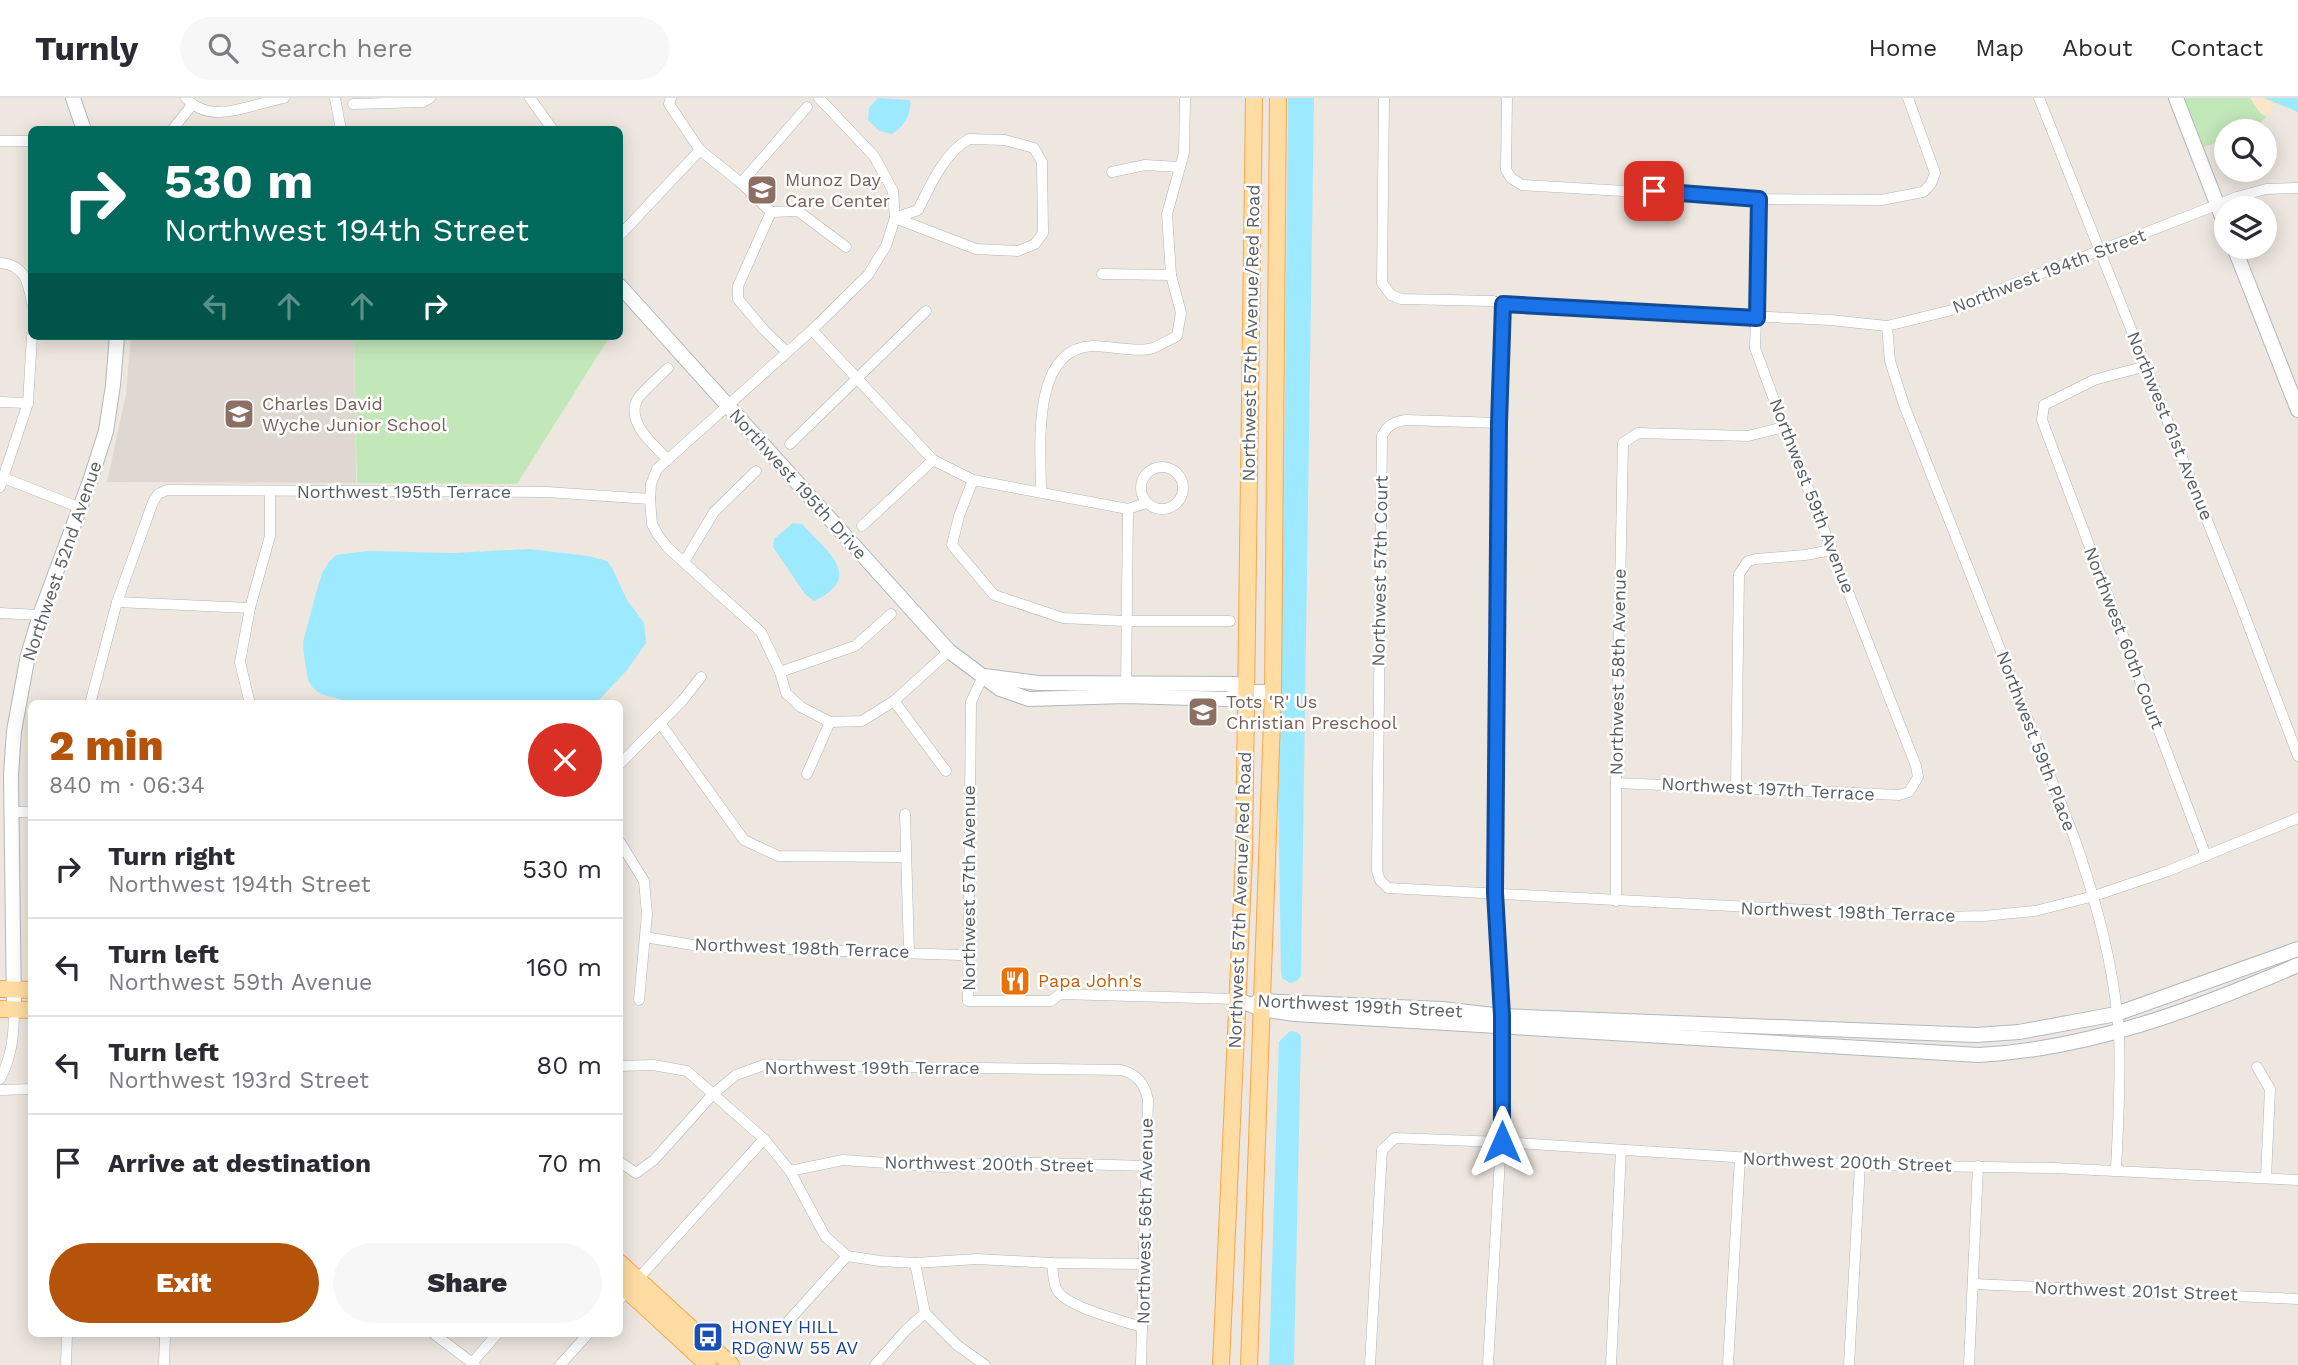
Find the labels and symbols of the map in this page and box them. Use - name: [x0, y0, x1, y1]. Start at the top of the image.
- pin: [1624, 161, 1684, 221]
- place label: Munoz Day Care Center: [785, 169, 890, 211]
- school or university icon: Munoz Day Care Center: [745, 173, 779, 207]
- street label: Northwest 57th Avenue/Red Road: [1237, 184, 1264, 482]
- street label: Northwest 194th Street: [1949, 224, 2149, 317]
- street label: Northwest 61st Avenue: [2123, 328, 2218, 523]
- place label: Charles David Wyche Junior School: [262, 393, 447, 435]
- street label: Northwest 59th Avenue: [1766, 395, 1859, 596]
- school or university icon: Charles David Wyche Junior School: [222, 397, 256, 431]
- street label: Northwest 195th Drive: [725, 404, 872, 563]
- street label: Northwest 52nd Avenue: [17, 458, 106, 664]
- street label: Northwest 57th Court: [1367, 475, 1392, 667]
- street label: Northwest 195th Terrace: [297, 481, 511, 502]
- street label: Northwest 60th Court: [2080, 544, 2169, 732]
- street label: Northwest 58th Avenue: [1605, 568, 1630, 776]
- street label: Northwest 59th Place: [1992, 648, 2081, 834]
- place label: Tots 'R' Us Christian Preschool: [1226, 691, 1398, 733]
- school or university icon: Tots 'R' Us Christian Preschool: [1186, 695, 1220, 729]
- street label: Northwest 57th Avenue/Red Road: [1224, 751, 1255, 1049]
- street label: Northwest 197th Terrace: [1661, 772, 1875, 805]
- street label: Northwest 57th Avenue: [958, 785, 979, 991]
- street label: Northwest 198th Terrace: [1740, 897, 1956, 926]
- street label: Northwest 198th Terrace: [694, 933, 910, 962]
- restaurant icon: Papa John's: [998, 964, 1032, 998]
- place label: Papa John's: [1038, 970, 1142, 991]
- street label: Northwest 199th Street: [1257, 990, 1464, 1021]
- street label: Northwest 199th Terrace: [764, 1057, 980, 1078]
- position arrow: [1465, 1105, 1539, 1179]
- street label: Northwest 56th Avenue: [1132, 1117, 1157, 1325]
- street label: Northwest 200th Street: [1742, 1147, 1952, 1176]
- street label: Northwest 200th Street: [884, 1151, 1094, 1176]
- street label: Northwest 201st Street: [2034, 1276, 2239, 1305]
- place label: HONEY HILL RD@NW 55 AV: [731, 1316, 859, 1358]
- bus stop icon: HONEY HILL RD@NW 55 AV: [691, 1320, 725, 1354]

